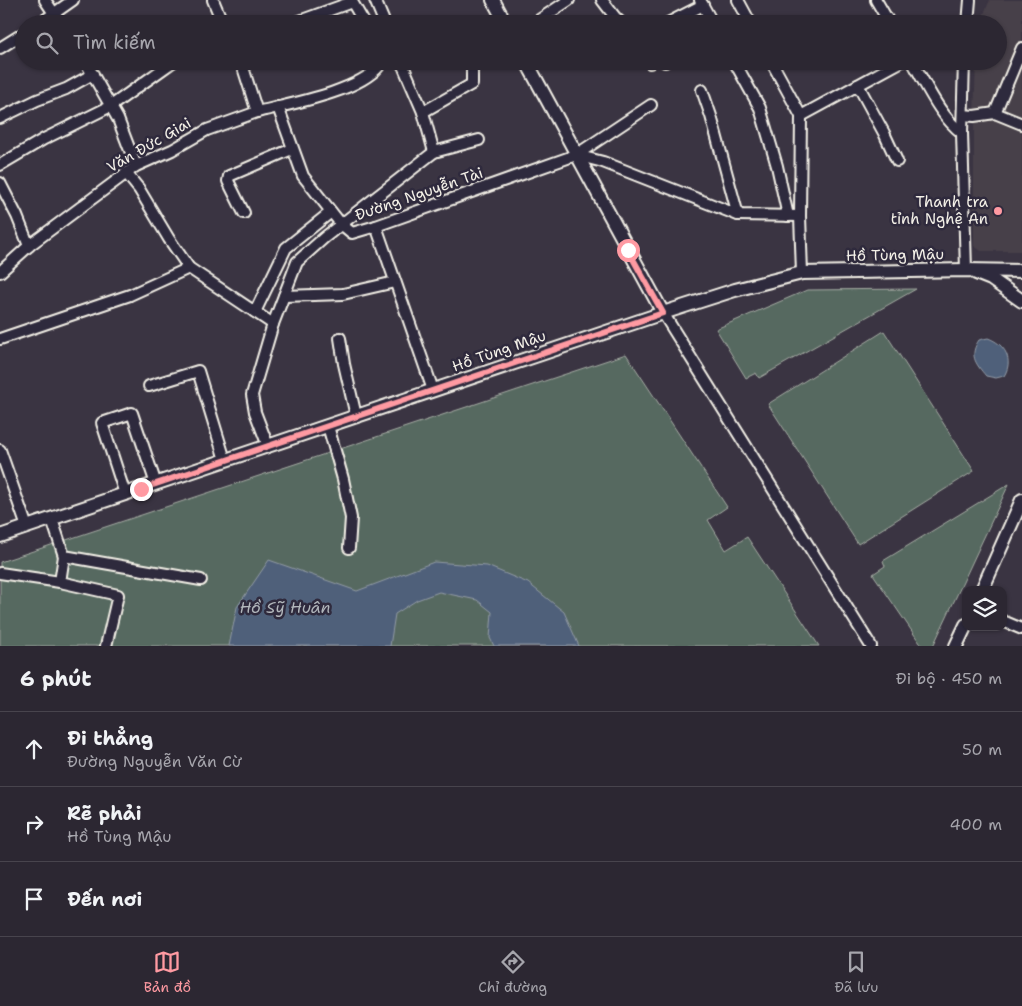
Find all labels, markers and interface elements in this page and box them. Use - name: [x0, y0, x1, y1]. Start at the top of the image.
- search box: [15, 15, 1007, 70]
- icon: search: [33, 29, 61, 57]
- text: Tìm kiếm: [73, 30, 156, 55]
- street label: Văn Đức Giai: [103, 113, 195, 177]
- street label: Đường Nguyễn Tài: [352, 163, 486, 225]
- place label: Thanh tra tỉnh Nghệ An: [891, 192, 989, 229]
- marker: Thanh tra tỉnh Nghệ An: [992, 205, 1004, 217]
- route start: [617, 239, 640, 262]
- street label: Hồ Tùng Mậu: [846, 244, 944, 266]
- street label: Hồ Tùng Mậu: [449, 326, 549, 376]
- route end: [130, 478, 153, 501]
- map controls: [962, 586, 1007, 631]
- button: layers: [962, 586, 1007, 631]
- water label: Hồ Sỹ Huân: [239, 597, 331, 618]
- text: 6 phút: [20, 665, 92, 693]
- text: Đi bộ · 450 m: [896, 668, 1002, 689]
- text: Đi thẳng: [67, 726, 153, 751]
- icon: ahead: [20, 735, 48, 763]
- text: 50 m: [962, 739, 1002, 760]
- text: Đường Nguyễn Văn Cừ: [67, 751, 242, 772]
- text: Rẽ phải: [67, 801, 142, 826]
- icon: right: [20, 810, 48, 838]
- text: 400 m: [949, 814, 1002, 835]
- text: Hồ Tùng Mậu: [67, 826, 172, 847]
- icon: arrive: [20, 885, 48, 913]
- text: Đến nơi: [67, 887, 142, 912]
- tab: Bản đồ: [144, 948, 191, 996]
- tab: Chỉ đường: [478, 948, 547, 996]
- tab: Đã lưu: [835, 948, 878, 996]

